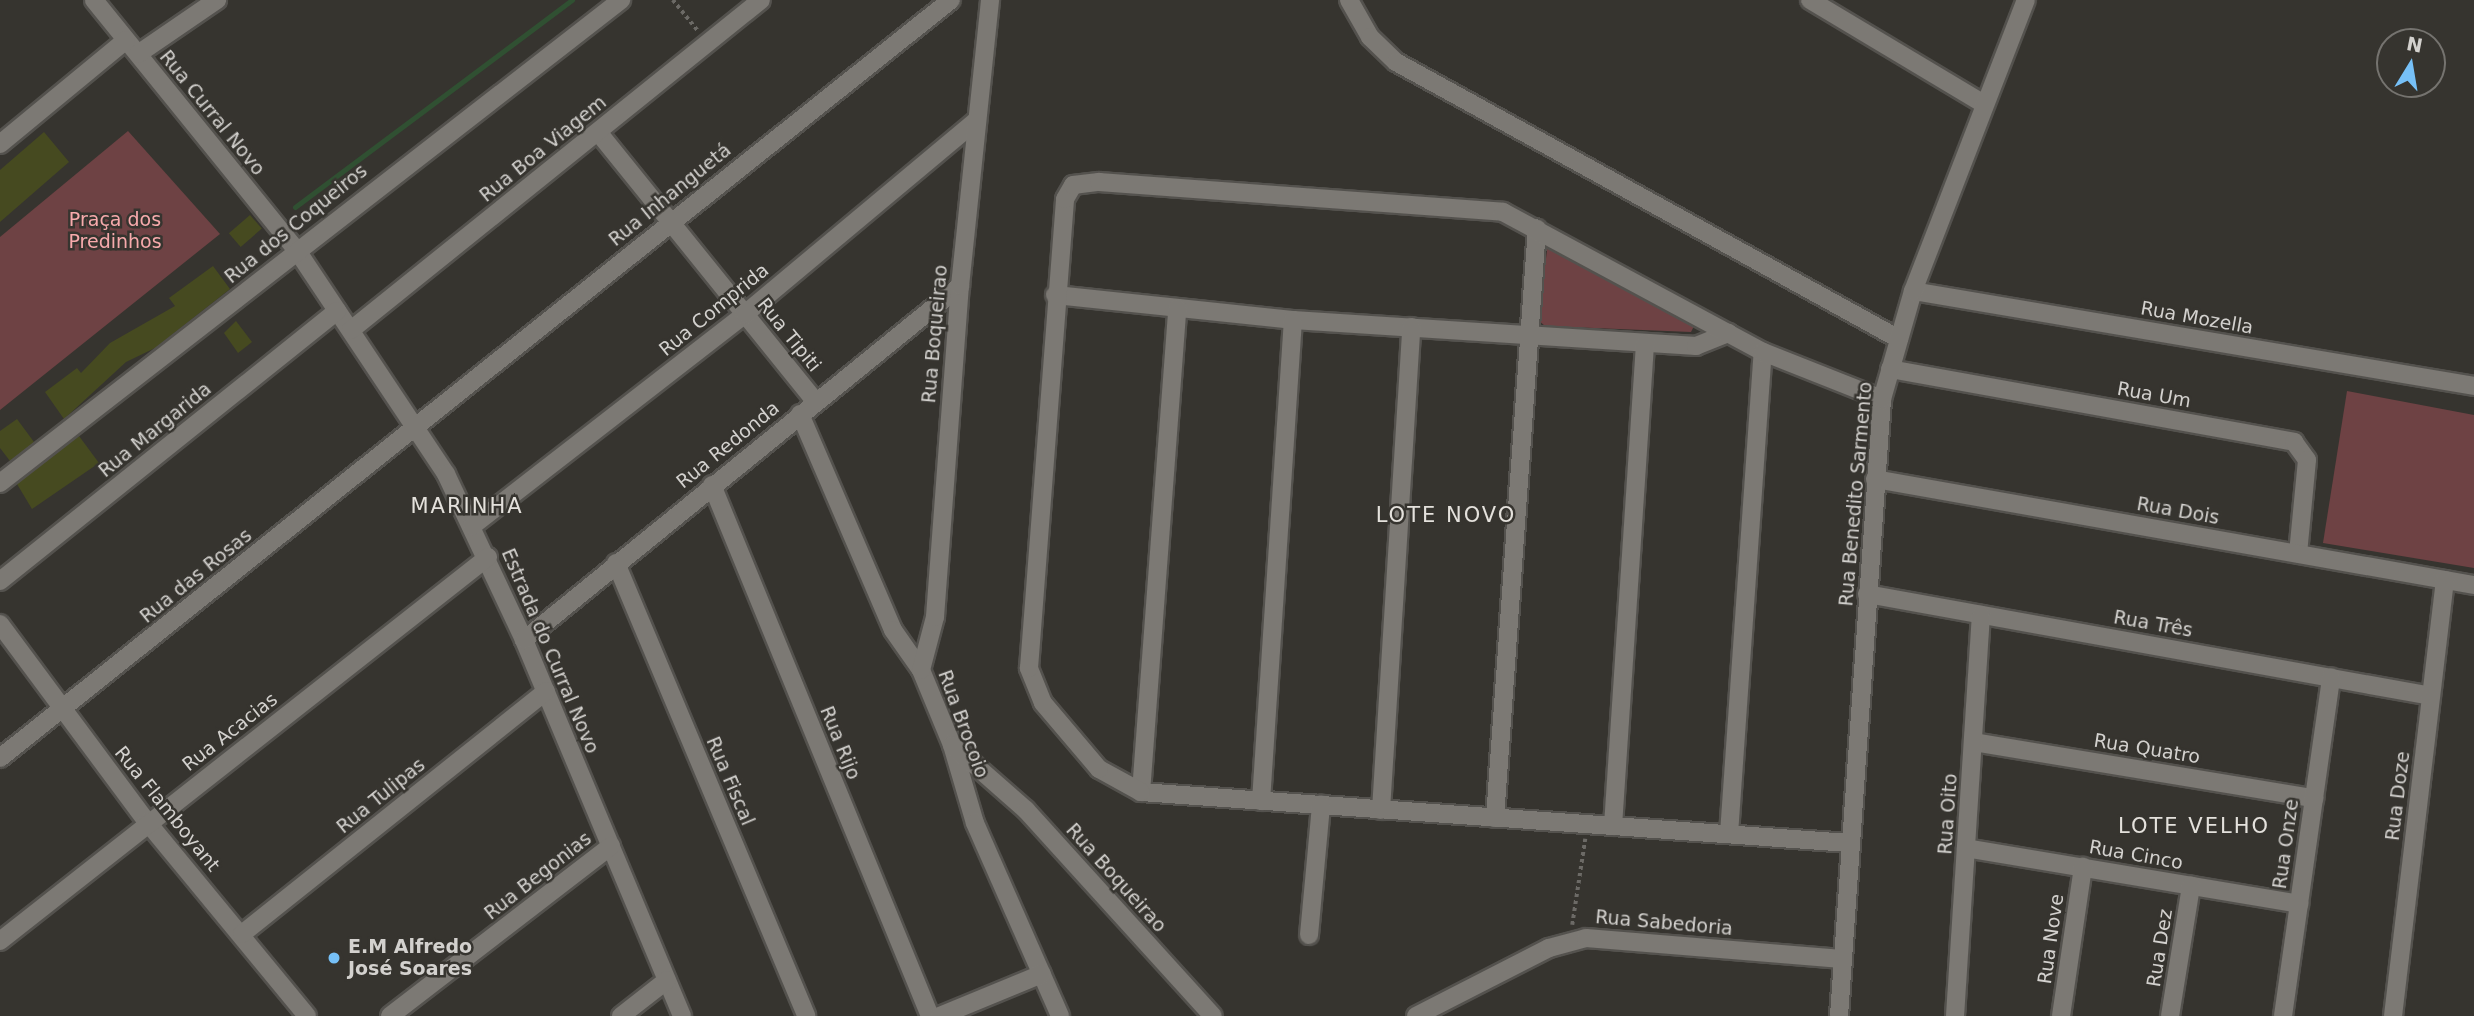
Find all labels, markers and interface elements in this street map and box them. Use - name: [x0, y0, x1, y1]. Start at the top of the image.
- north arrow: [2376, 28, 2446, 98]
- text: N: [2405, 32, 2425, 57]
- street label: Rua Curral Novo: [155, 46, 269, 180]
- street label: Rua Boa Viagem: [475, 91, 611, 207]
- street label: Rua Inhanguetá: [604, 139, 736, 251]
- street label: Rua dos Coqueiros: [220, 160, 372, 288]
- park label: Praça dos Predinhos: [68, 209, 162, 253]
- street label: Rua Comprida: [655, 259, 773, 361]
- street label: Rua Boqueirao: [918, 264, 952, 404]
- street label: Rua Tipiti: [752, 293, 826, 377]
- street label: Rua Mozella: [2139, 297, 2255, 339]
- street label: Rua Um: [2115, 377, 2193, 413]
- street label: Rua Margarida: [94, 378, 216, 482]
- street label: Rua Benedito Sarmento: [1835, 381, 1877, 607]
- street label: Rua Redonda: [672, 397, 784, 493]
- district label: MARINHA: [411, 493, 523, 519]
- street label: Rua Dois: [2135, 493, 2221, 529]
- district label: LOTE NOVO: [1377, 502, 1515, 528]
- street label: Rua das Rosas: [136, 524, 256, 628]
- street label: Estrada do Curral Novo: [496, 545, 604, 757]
- street label: Rua Três: [2112, 606, 2194, 642]
- street label: Rua Brocoio: [933, 667, 993, 781]
- street label: Rua Acacias: [178, 688, 282, 776]
- street label: Rua Rijo: [815, 703, 865, 783]
- street label: Rua Quatro: [2092, 729, 2202, 769]
- street label: Rua Fiscal: [701, 733, 759, 829]
- street label: Rua Flamboyant: [110, 742, 224, 876]
- street label: Rua Doze: [2381, 750, 2415, 842]
- street label: Rua Tulipas: [332, 753, 430, 839]
- street label: Rua Oito: [1934, 773, 1962, 855]
- street label: Rua Onze: [2268, 797, 2304, 891]
- district label: LOTE VELHO: [2119, 813, 2269, 839]
- street label: Rua Boqueirao: [1061, 819, 1171, 937]
- street label: Rua Begonias: [480, 827, 596, 925]
- street label: Rua Cinco: [2087, 836, 2185, 874]
- street label: Rua Nove: [2033, 892, 2069, 986]
- street label: Rua Sabedoria: [1594, 906, 1734, 940]
- street label: Rua Dez: [2143, 908, 2177, 988]
- place label: E.M Alfredo José Soares: [348, 936, 472, 980]
- marker: E.M Alfredo José Soares: [326, 950, 342, 966]

